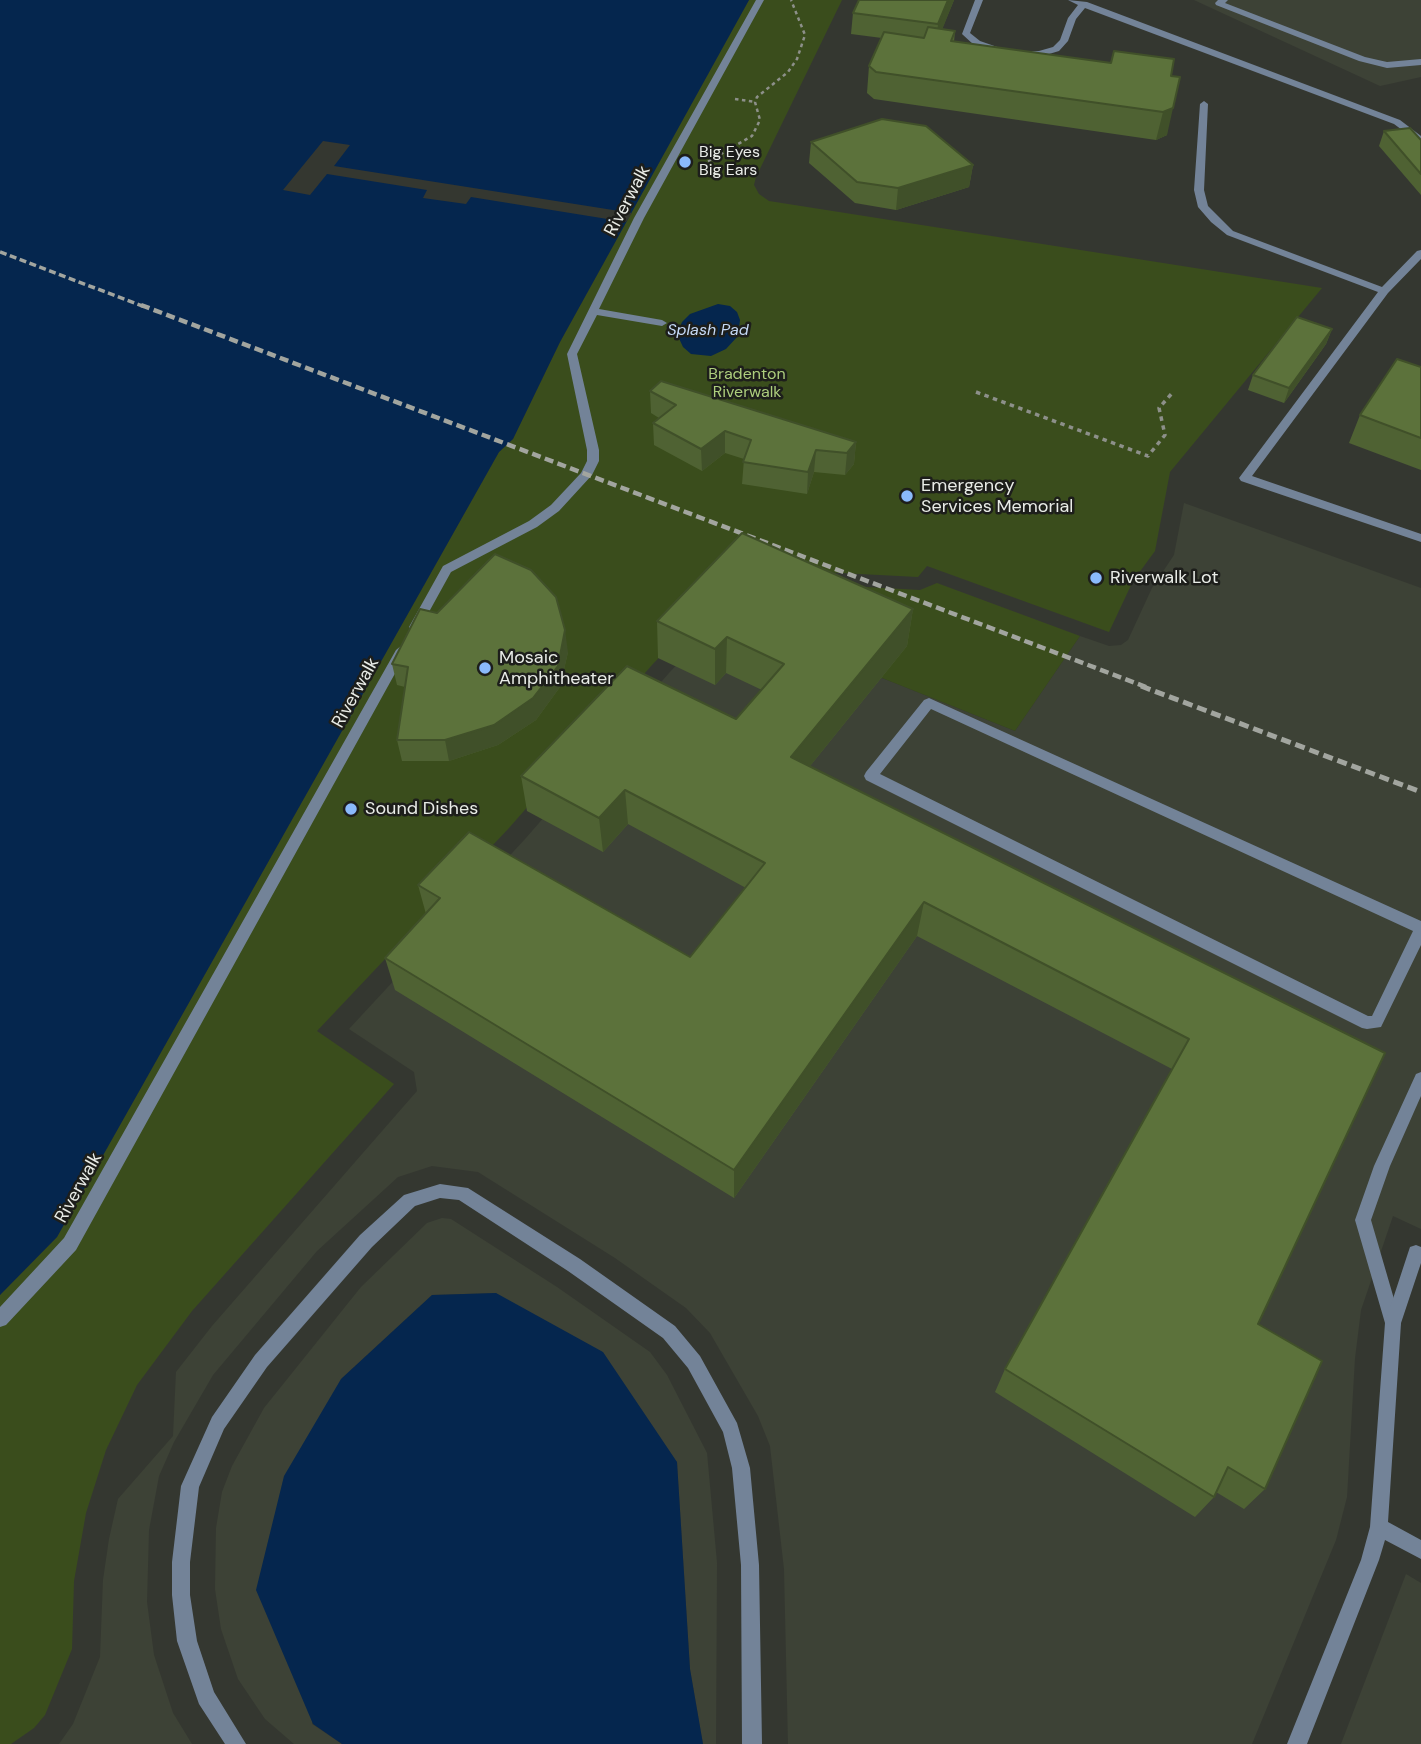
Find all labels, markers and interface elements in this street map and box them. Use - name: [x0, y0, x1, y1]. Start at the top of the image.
- place label: Big Eyes Big Ears: [699, 143, 760, 181]
- marker: Big Eyes Big Ears: [677, 154, 693, 170]
- street label: Riverwalk: [600, 162, 656, 240]
- water label: Splash Pad: [667, 321, 749, 341]
- park label: Bradenton Riverwalk: [708, 365, 786, 403]
- place label: Emergency Services Memorial: [921, 475, 1073, 518]
- marker: Emergency Services Memorial: [899, 488, 915, 504]
- place label: Riverwalk Lot: [1110, 567, 1218, 589]
- marker: Riverwalk Lot: [1088, 570, 1104, 586]
- place label: Mosaic Amphitheater: [499, 647, 614, 690]
- street label: Riverwalk: [328, 654, 384, 732]
- marker: Mosaic Amphitheater: [477, 660, 493, 676]
- place label: Sound Dishes: [365, 798, 478, 820]
- marker: Sound Dishes: [343, 801, 359, 817]
- street label: Riverwalk: [51, 1149, 107, 1227]

